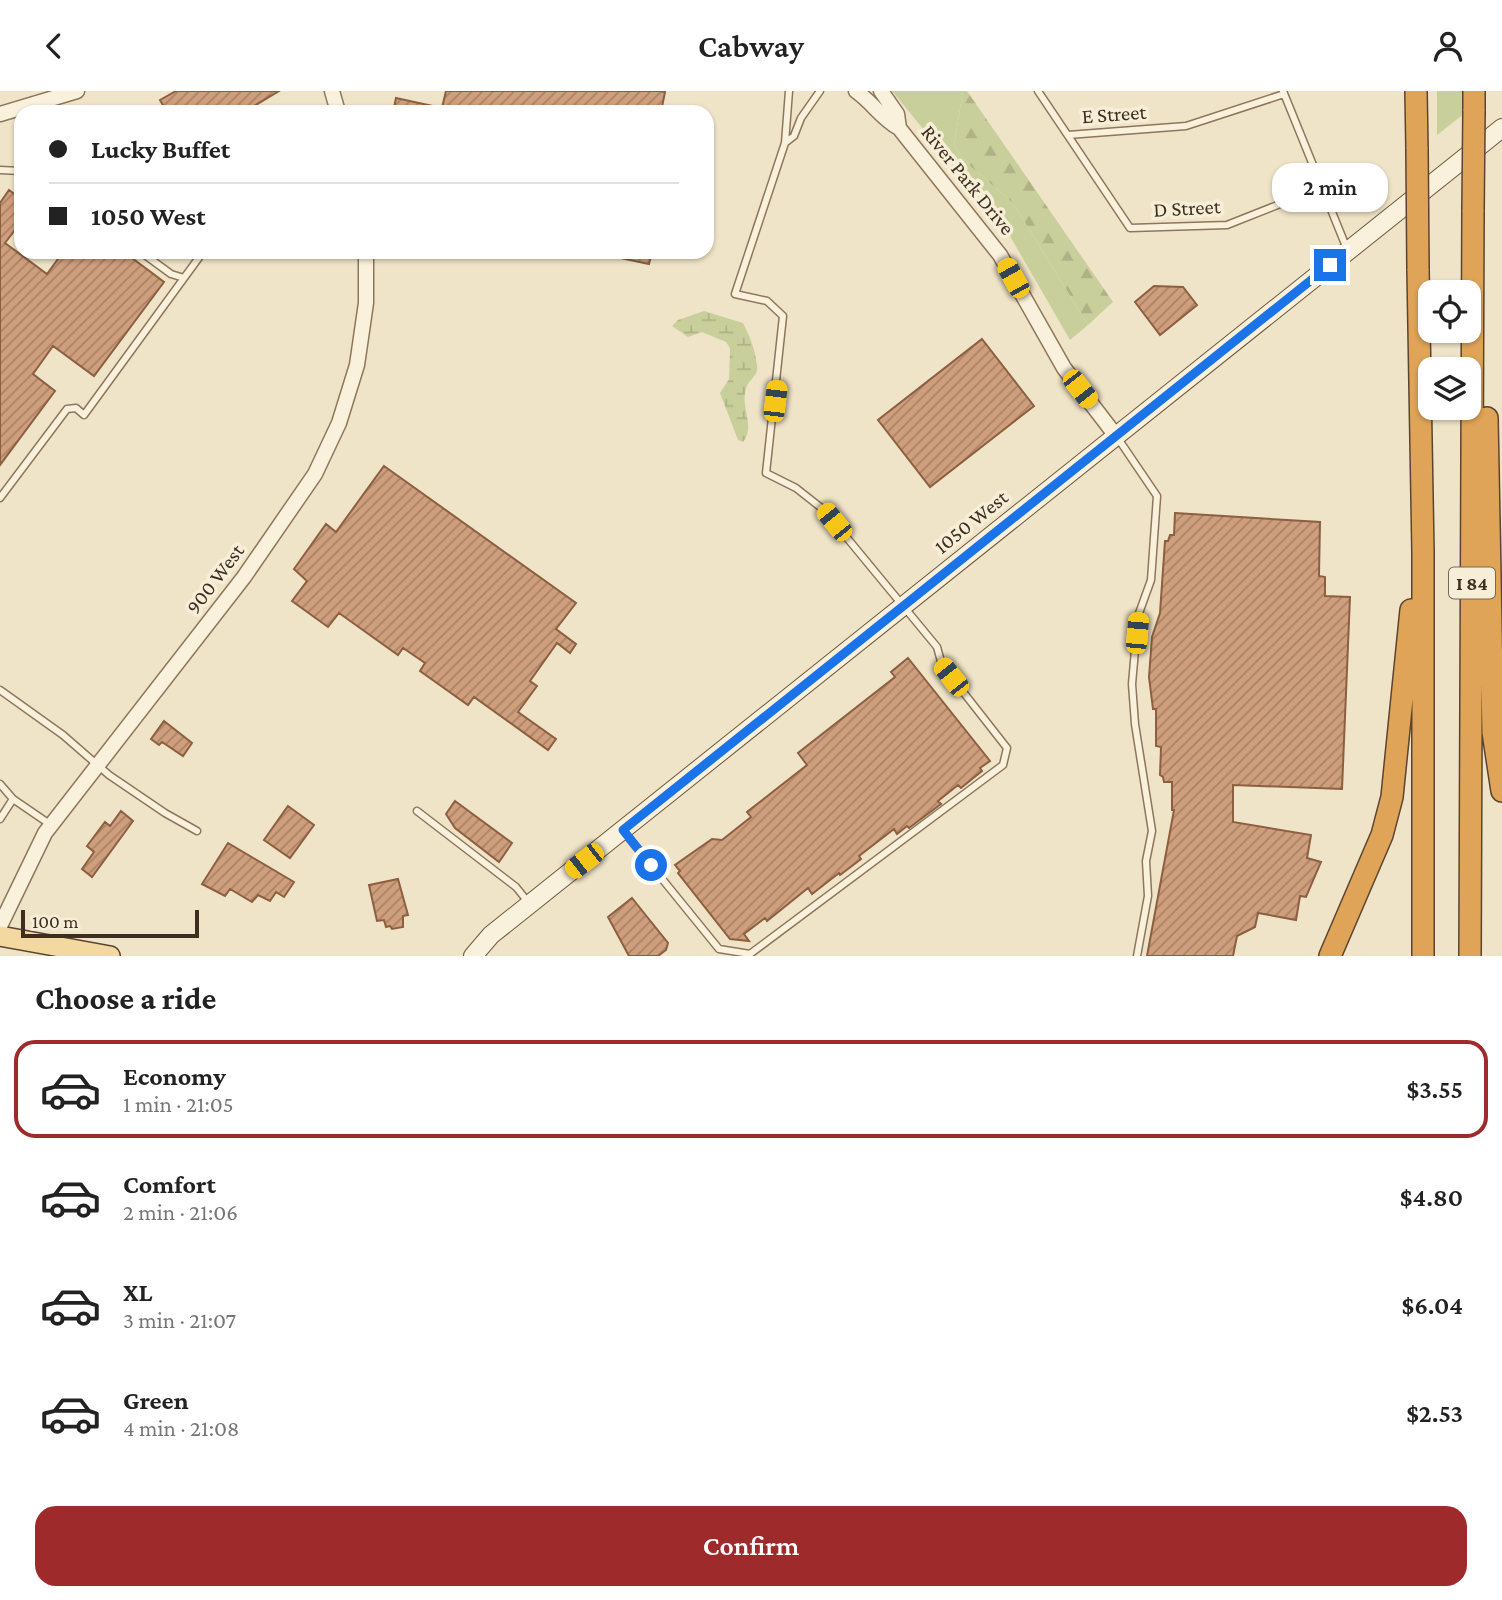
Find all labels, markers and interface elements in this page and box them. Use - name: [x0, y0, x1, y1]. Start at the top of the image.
- icon: back: [35, 27, 73, 65]
- icon: person: [1429, 27, 1467, 65]
- text: Cabway: [698, 28, 804, 64]
- street label: E Street: [1081, 100, 1148, 128]
- street label: River Park Drive: [916, 120, 1020, 240]
- text: Lucky Buffet: [91, 135, 230, 164]
- callout: 2 min: [1272, 163, 1388, 213]
- text: 2 min: [1303, 174, 1357, 200]
- street label: D Street: [1153, 194, 1222, 222]
- text: 1050 West: [91, 202, 206, 231]
- route end: [1314, 249, 1346, 281]
- car: [994, 255, 1033, 301]
- map controls: [1418, 280, 1481, 420]
- button: locate: [1418, 280, 1481, 343]
- button: layers: [1418, 357, 1481, 420]
- car: [1059, 366, 1102, 412]
- car: [763, 379, 788, 423]
- street label: 1050 West: [929, 485, 1013, 559]
- car: [813, 499, 856, 545]
- street label: 900 West: [181, 539, 250, 619]
- road number: I 84: [1449, 568, 1495, 599]
- car: [1125, 611, 1150, 655]
- car: [930, 654, 973, 700]
- car: [561, 840, 608, 882]
- route start: [635, 849, 667, 881]
- scale bar: [21, 907, 200, 939]
- text: 100 m: [32, 911, 79, 932]
- text: Choose a ride: [35, 980, 216, 1016]
- icon: car: [39, 1058, 102, 1121]
- text: Economy: [123, 1062, 226, 1091]
- text: $3.55: [1407, 1075, 1463, 1104]
- text: 1 min · 21:05: [123, 1091, 234, 1117]
- icon: car: [39, 1166, 102, 1229]
- text: Comfort: [123, 1170, 216, 1199]
- text: $4.80: [1400, 1183, 1463, 1212]
- text: 2 min · 21:06: [123, 1199, 238, 1225]
- icon: car: [39, 1274, 102, 1337]
- text: XL: [123, 1278, 152, 1307]
- text: $6.04: [1402, 1291, 1463, 1320]
- text: 3 min · 21:07: [123, 1307, 236, 1333]
- icon: car: [39, 1382, 102, 1445]
- text: Green: [123, 1386, 189, 1415]
- text: $2.53: [1406, 1399, 1463, 1428]
- text: 4 min · 21:08: [123, 1415, 239, 1441]
- button: Confirm: [35, 1506, 1467, 1586]

